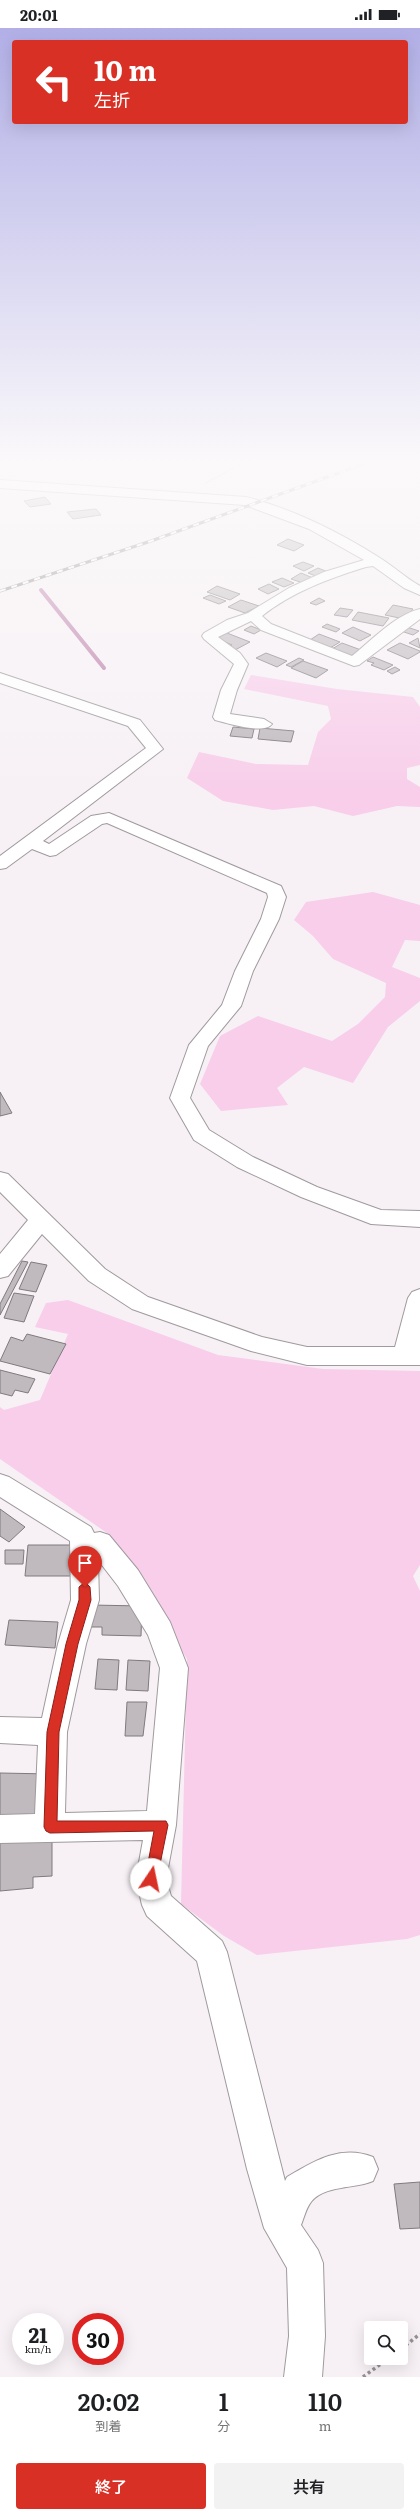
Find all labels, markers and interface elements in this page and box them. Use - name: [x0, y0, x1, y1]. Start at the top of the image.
- text: 20:01: [20, 3, 58, 26]
- text: 10 m: [94, 48, 156, 90]
- icon: left: [28, 56, 80, 108]
- text: 左折: [94, 86, 130, 113]
- pin: [68, 1546, 102, 1587]
- icon: arrive: [74, 1552, 96, 1574]
- position arrow: [130, 1858, 172, 1900]
- speed limit sign: 30: [72, 2313, 124, 2365]
- text: 21: [28, 2319, 48, 2349]
- map controls: [364, 2321, 408, 2365]
- button: search: [364, 2321, 408, 2365]
- text: km/h: [25, 2341, 51, 2356]
- text: 20:02: [78, 2383, 139, 2418]
- text: 1: [219, 2383, 229, 2418]
- text: 110: [308, 2383, 342, 2418]
- text: 到着: [96, 2416, 122, 2435]
- text: 分: [217, 2416, 230, 2435]
- text: m: [319, 2416, 331, 2435]
- button: 終了: [16, 2463, 206, 2509]
- button: 共有: [214, 2463, 404, 2509]

